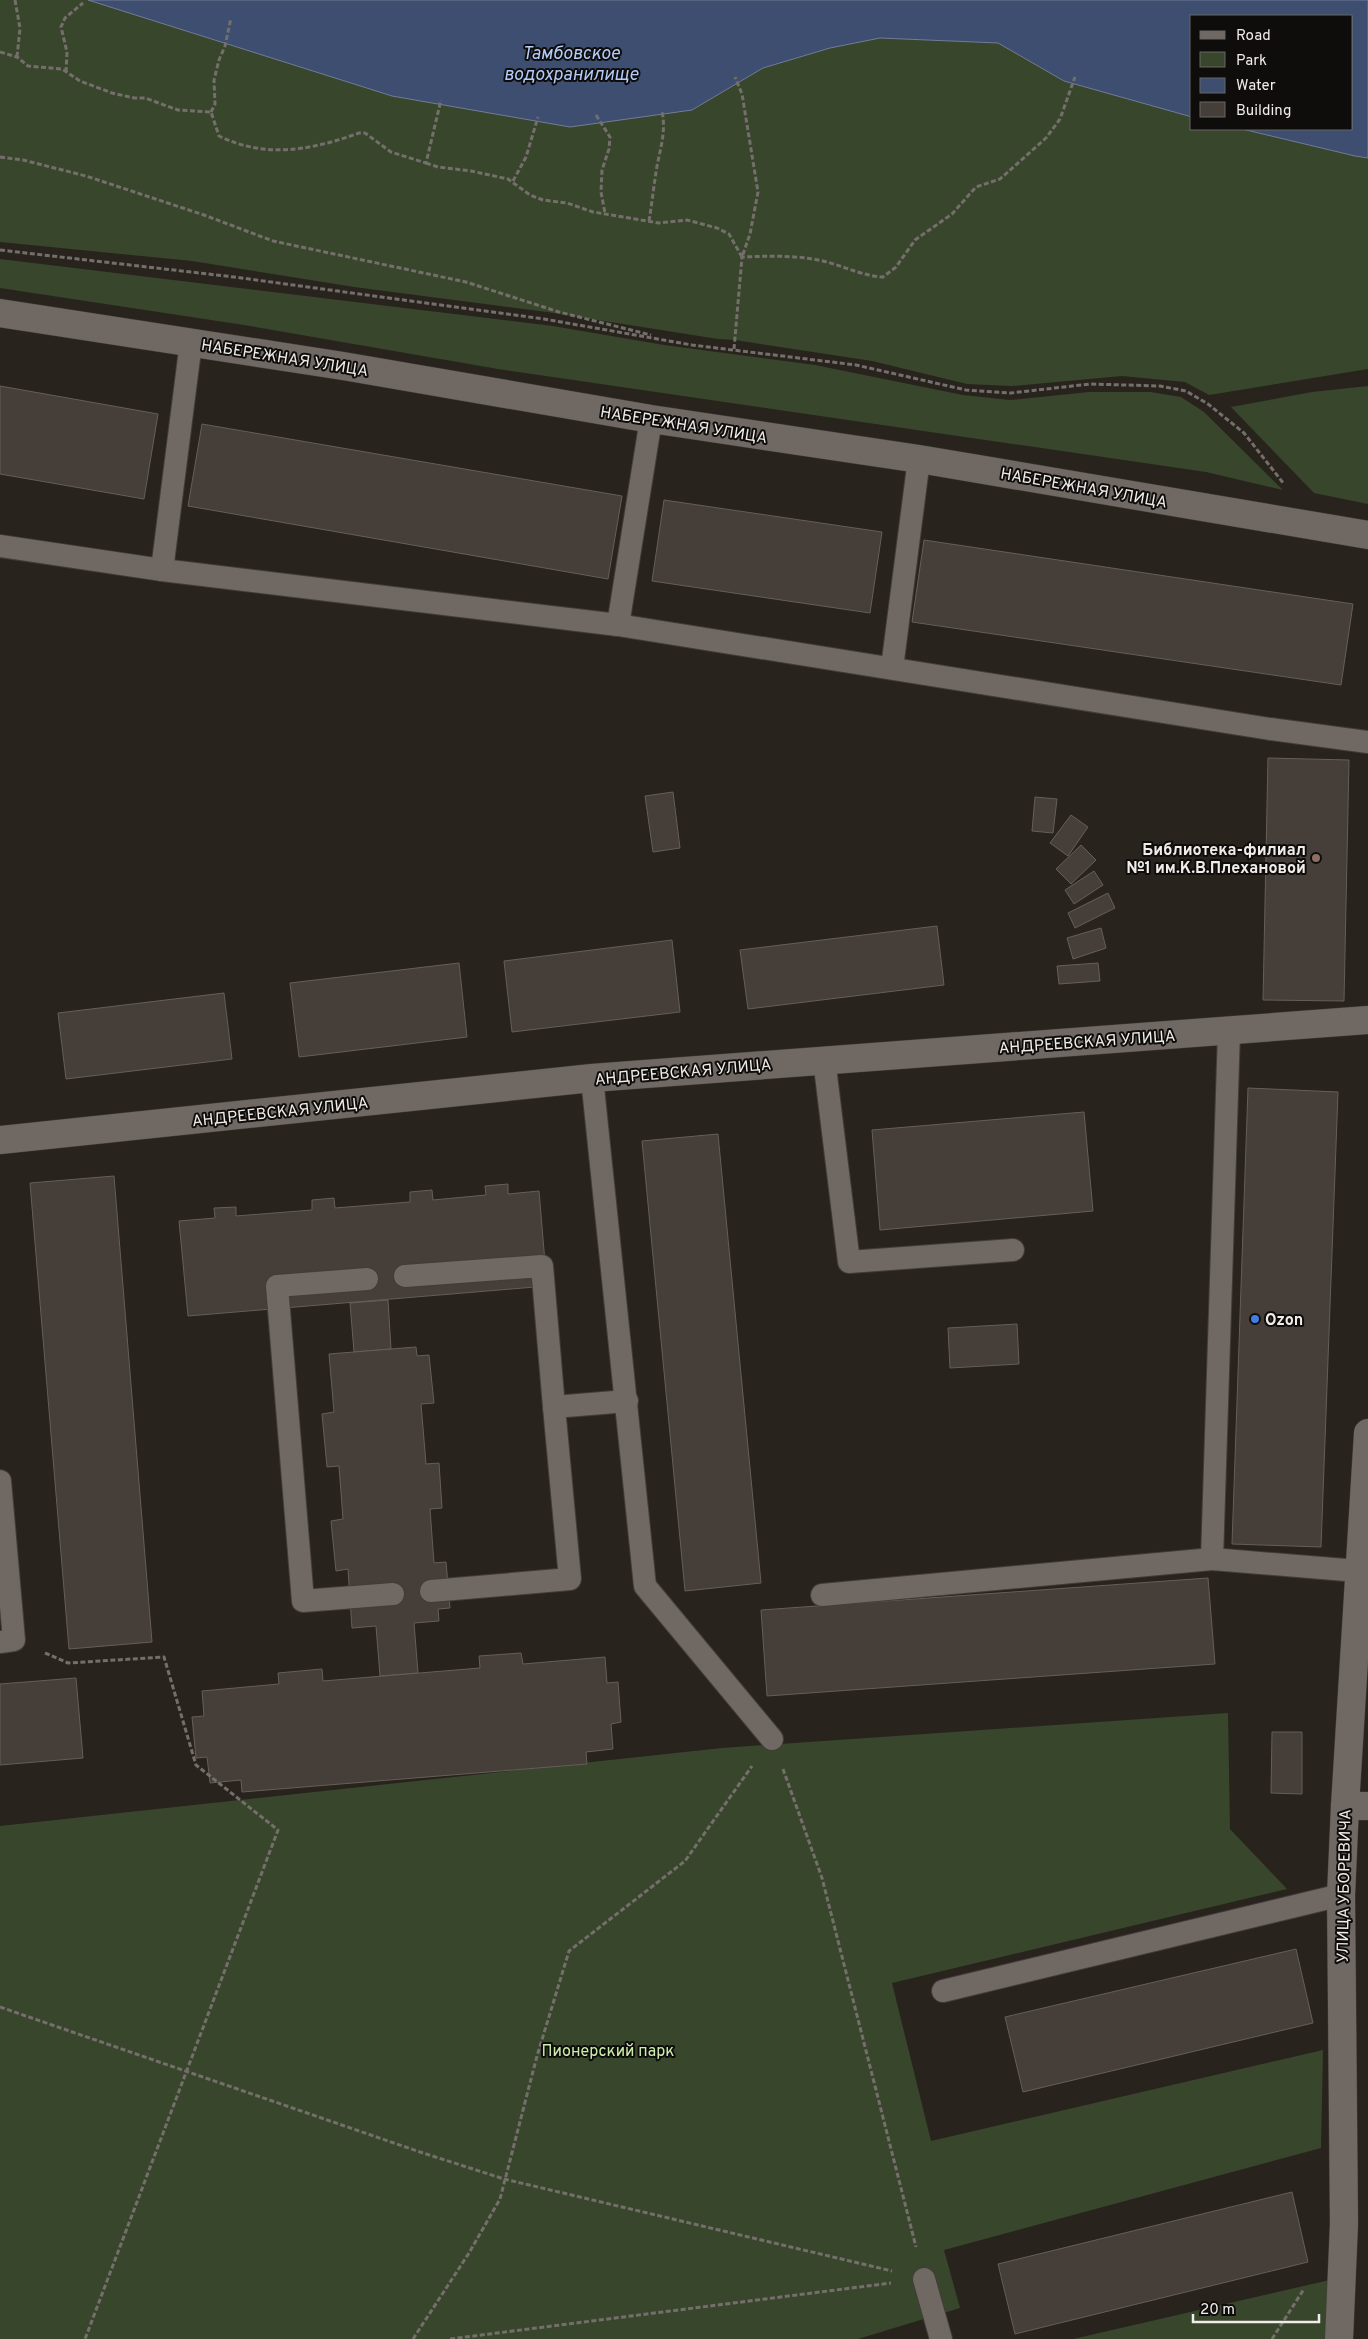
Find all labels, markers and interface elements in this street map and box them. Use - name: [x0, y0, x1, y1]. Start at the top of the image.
- legend: [1190, 15, 1353, 130]
- text: Road: [1236, 27, 1271, 46]
- water label: Тамбовское водохранилище: [504, 43, 639, 87]
- text: Park: [1236, 52, 1267, 71]
- text: Water: [1236, 77, 1276, 96]
- text: Building: [1236, 102, 1291, 121]
- street label: НАБЕРЕЖНАЯ УЛИЦА: [200, 336, 370, 382]
- street label: НАБЕРЕЖНАЯ УЛИЦА: [599, 403, 769, 449]
- street label: НАБЕРЕЖНАЯ УЛИЦА: [999, 464, 1169, 514]
- place label: Библиотека-филиал №1 им.К.В.Плехановой: [1126, 841, 1306, 879]
- marker: Библиотека-филиал №1 им.К.В.Плехановой: [1310, 852, 1322, 864]
- street label: АНДРЕЕВСКАЯ УЛИЦА: [998, 1027, 1176, 1059]
- street label: АНДРЕЕВСКАЯ УЛИЦА: [594, 1055, 772, 1091]
- street label: АНДРЕЕВСКАЯ УЛИЦА: [191, 1094, 369, 1132]
- place label: Ozon: [1265, 1311, 1303, 1331]
- marker: Ozon: [1249, 1313, 1261, 1325]
- street label: УЛИЦА УБОРЕВИЧА: [1334, 1809, 1356, 1963]
- park label: Пионерский парк: [542, 2042, 674, 2062]
- scale bar: [1193, 2292, 1319, 2324]
- text: 20 m: [1200, 2301, 1235, 2320]

